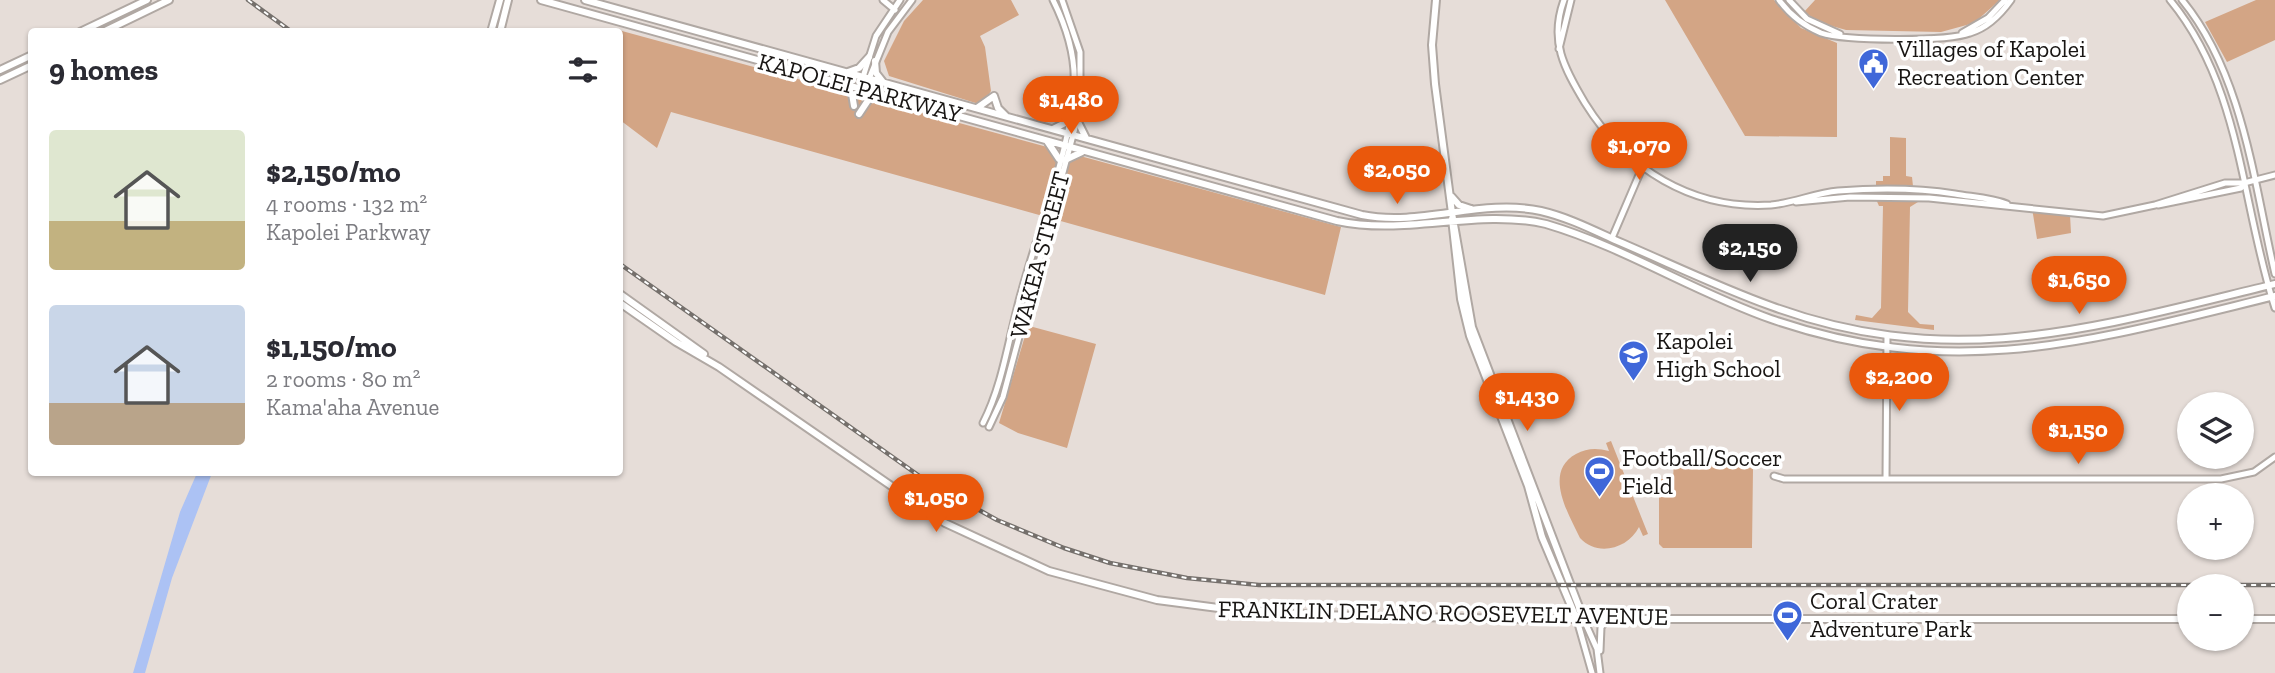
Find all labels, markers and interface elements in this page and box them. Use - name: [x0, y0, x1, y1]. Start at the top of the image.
- place label: Villages of Kapolei Recreation Center: [1896, 34, 2086, 91]
- street label: KAPOLEI PARKWAY: [755, 46, 966, 129]
- public building icon: Villages of Kapolei Recreation Center: [1857, 46, 1891, 90]
- icon: filters: [564, 51, 602, 89]
- text: 9 homes: [49, 52, 158, 88]
- pin: $1,480: [1014, 76, 1128, 136]
- text: $1,480: [1039, 85, 1103, 113]
- pin: $1,070: [1582, 122, 1696, 182]
- text: $1,070: [1607, 131, 1671, 159]
- pin: $2,050: [1340, 146, 1454, 206]
- text: $2,150/mo: [266, 154, 401, 190]
- text: $2,050: [1363, 155, 1431, 183]
- icon: home: [105, 158, 189, 242]
- street label: WAKEA STREET: [1003, 168, 1076, 342]
- text: 4 rooms · 132 m²: [266, 190, 427, 218]
- text: Kapolei Parkway: [266, 218, 431, 246]
- pin: $2,150: [1693, 224, 1807, 284]
- text: $2,150: [1718, 233, 1782, 261]
- pin: $1,650: [2022, 256, 2136, 316]
- text: $1,650: [2048, 265, 2110, 293]
- place label: Kapolei High School: [1656, 326, 1781, 383]
- text: $1,150/mo: [266, 329, 397, 365]
- icon: home: [105, 333, 189, 417]
- school or university icon: Kapolei High School: [1616, 338, 1650, 382]
- pin: $2,200: [1842, 354, 1956, 413]
- text: $2,200: [1865, 362, 1933, 390]
- text: 2 rooms · 80 m²: [266, 365, 420, 393]
- pin: $1,430: [1470, 374, 1584, 433]
- text: $1,430: [1495, 382, 1559, 410]
- map controls: [2177, 392, 2254, 651]
- button: layers: [2177, 392, 2254, 469]
- text: Kama'aha Avenue: [266, 393, 439, 421]
- pin: $1,150: [2021, 406, 2135, 466]
- text: $1,150: [2048, 415, 2108, 443]
- place label: Football/Soccer Field: [1622, 443, 1782, 500]
- sports icon: Football/Soccer Field: [1582, 455, 1616, 499]
- pin: $1,050: [879, 475, 993, 534]
- text: $1,050: [904, 483, 968, 511]
- button: +: [2177, 483, 2254, 560]
- button: −: [2177, 574, 2254, 651]
- place label: Coral Crater Adventure Park: [1810, 586, 1972, 643]
- street label: FRANKLIN DELANO ROOSEVELT AVENUE: [1218, 594, 1668, 631]
- sports icon: Coral Crater Adventure Park: [1770, 598, 1804, 642]

